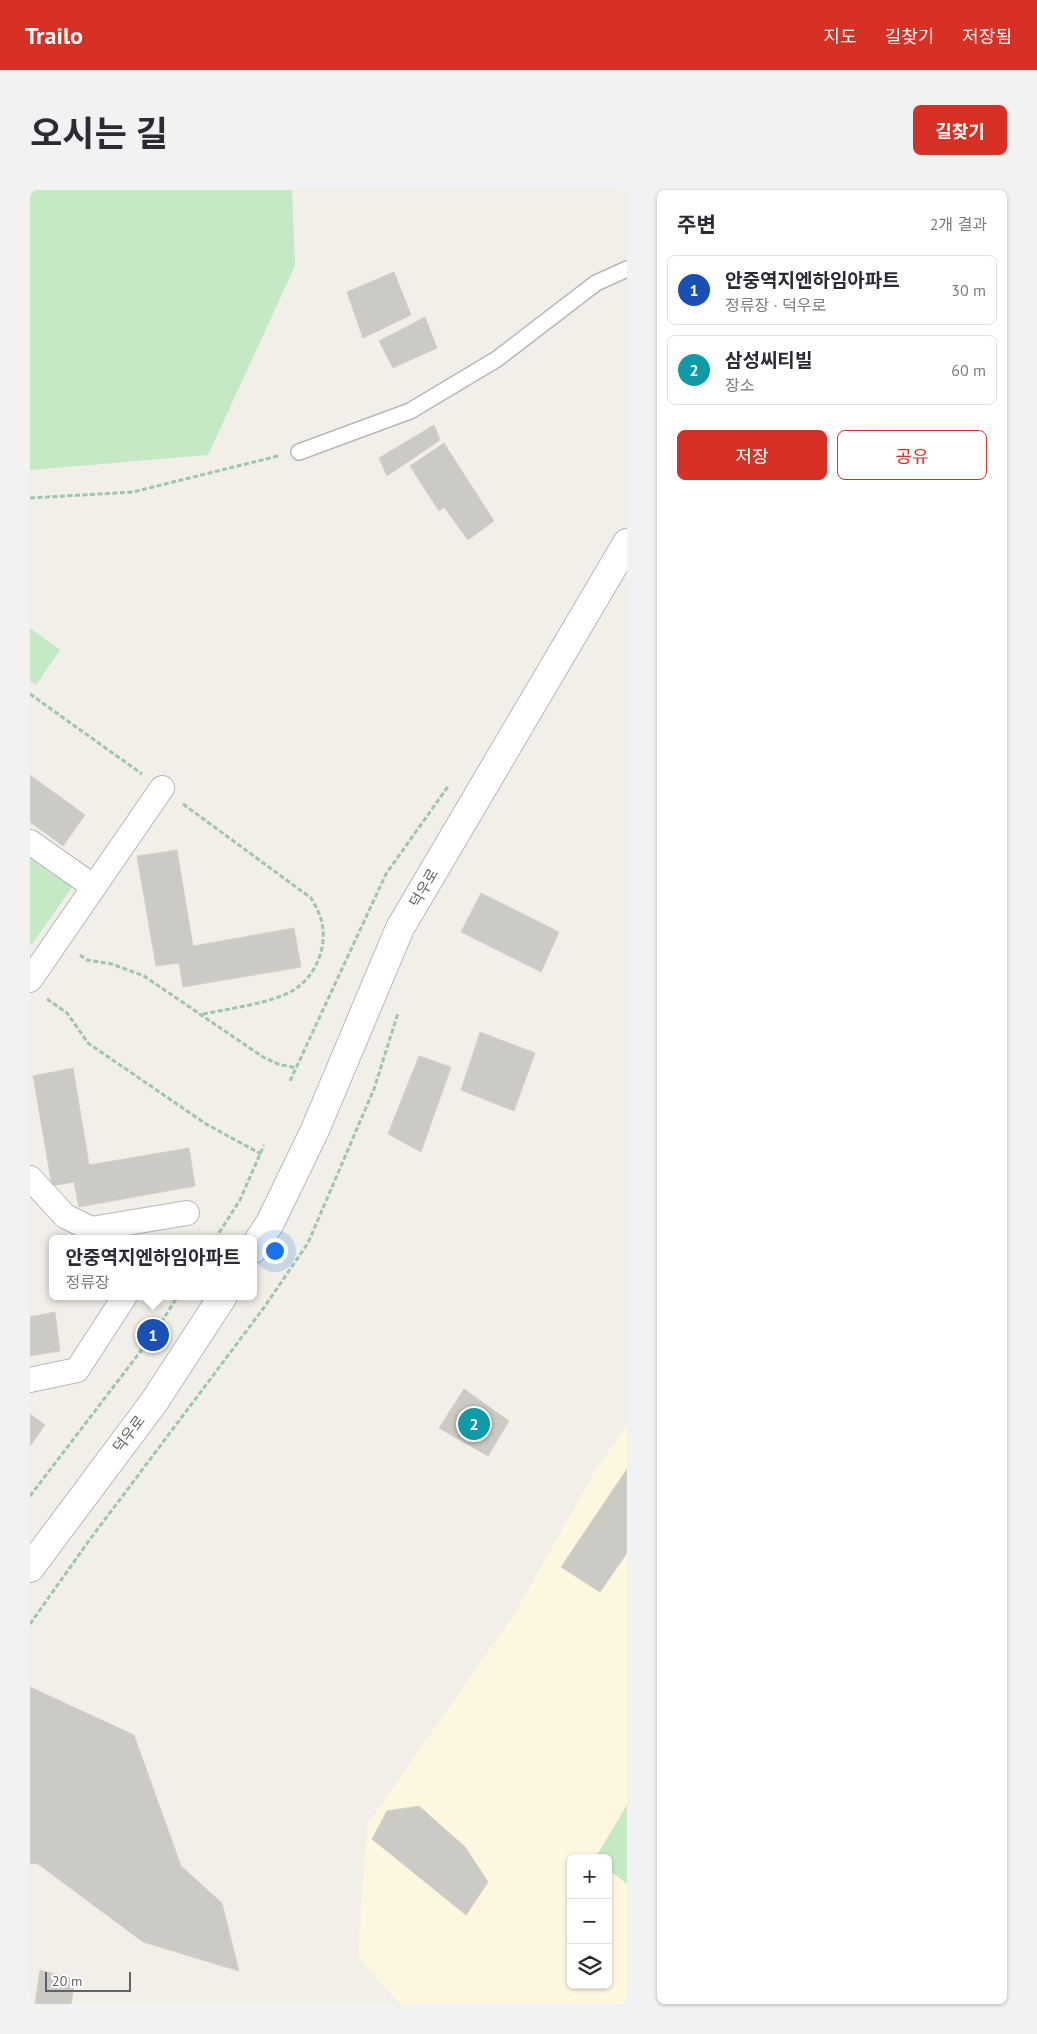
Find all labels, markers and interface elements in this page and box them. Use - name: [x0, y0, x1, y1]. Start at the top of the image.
- text: Trailo: [25, 20, 83, 51]
- text: 지도: [824, 25, 857, 48]
- text: 길찾기: [885, 25, 934, 48]
- text: 저장됨: [962, 25, 1012, 48]
- button: 길찾기: [913, 105, 1007, 155]
- text: 오시는 길: [30, 110, 168, 156]
- text: 주변: [677, 211, 716, 238]
- text: 2개 결과: [930, 214, 987, 234]
- text: 안중역지엔하임아파트: [725, 268, 900, 292]
- text: 1: [689, 280, 699, 300]
- text: 30 m: [951, 280, 986, 300]
- text: 정류장 · 덕우로: [725, 295, 826, 315]
- text: 삼성씨티빌: [725, 348, 812, 372]
- text: 2: [689, 360, 699, 380]
- text: 60 m: [951, 360, 986, 380]
- text: 장소: [725, 375, 754, 395]
- button: 저장: [677, 430, 827, 480]
- button: 공유: [837, 430, 987, 480]
- street label: 덕우로: [405, 865, 442, 910]
- popup: [49, 1235, 257, 1300]
- your location: [262, 1238, 288, 1264]
- text: 안중역지엔하임아파트: [66, 1245, 240, 1269]
- text: 정류장: [66, 1272, 110, 1292]
- pin: 1: [137, 1316, 169, 1354]
- pin: 2: [458, 1405, 490, 1443]
- street label: 덕우로: [109, 1411, 149, 1456]
- map controls: [567, 1854, 612, 1989]
- button: +: [567, 1854, 612, 1899]
- button: −: [567, 1899, 612, 1944]
- button: layers: [567, 1944, 612, 1989]
- scale bar: [45, 1969, 131, 1992]
- text: 20 m: [52, 1972, 82, 1990]

